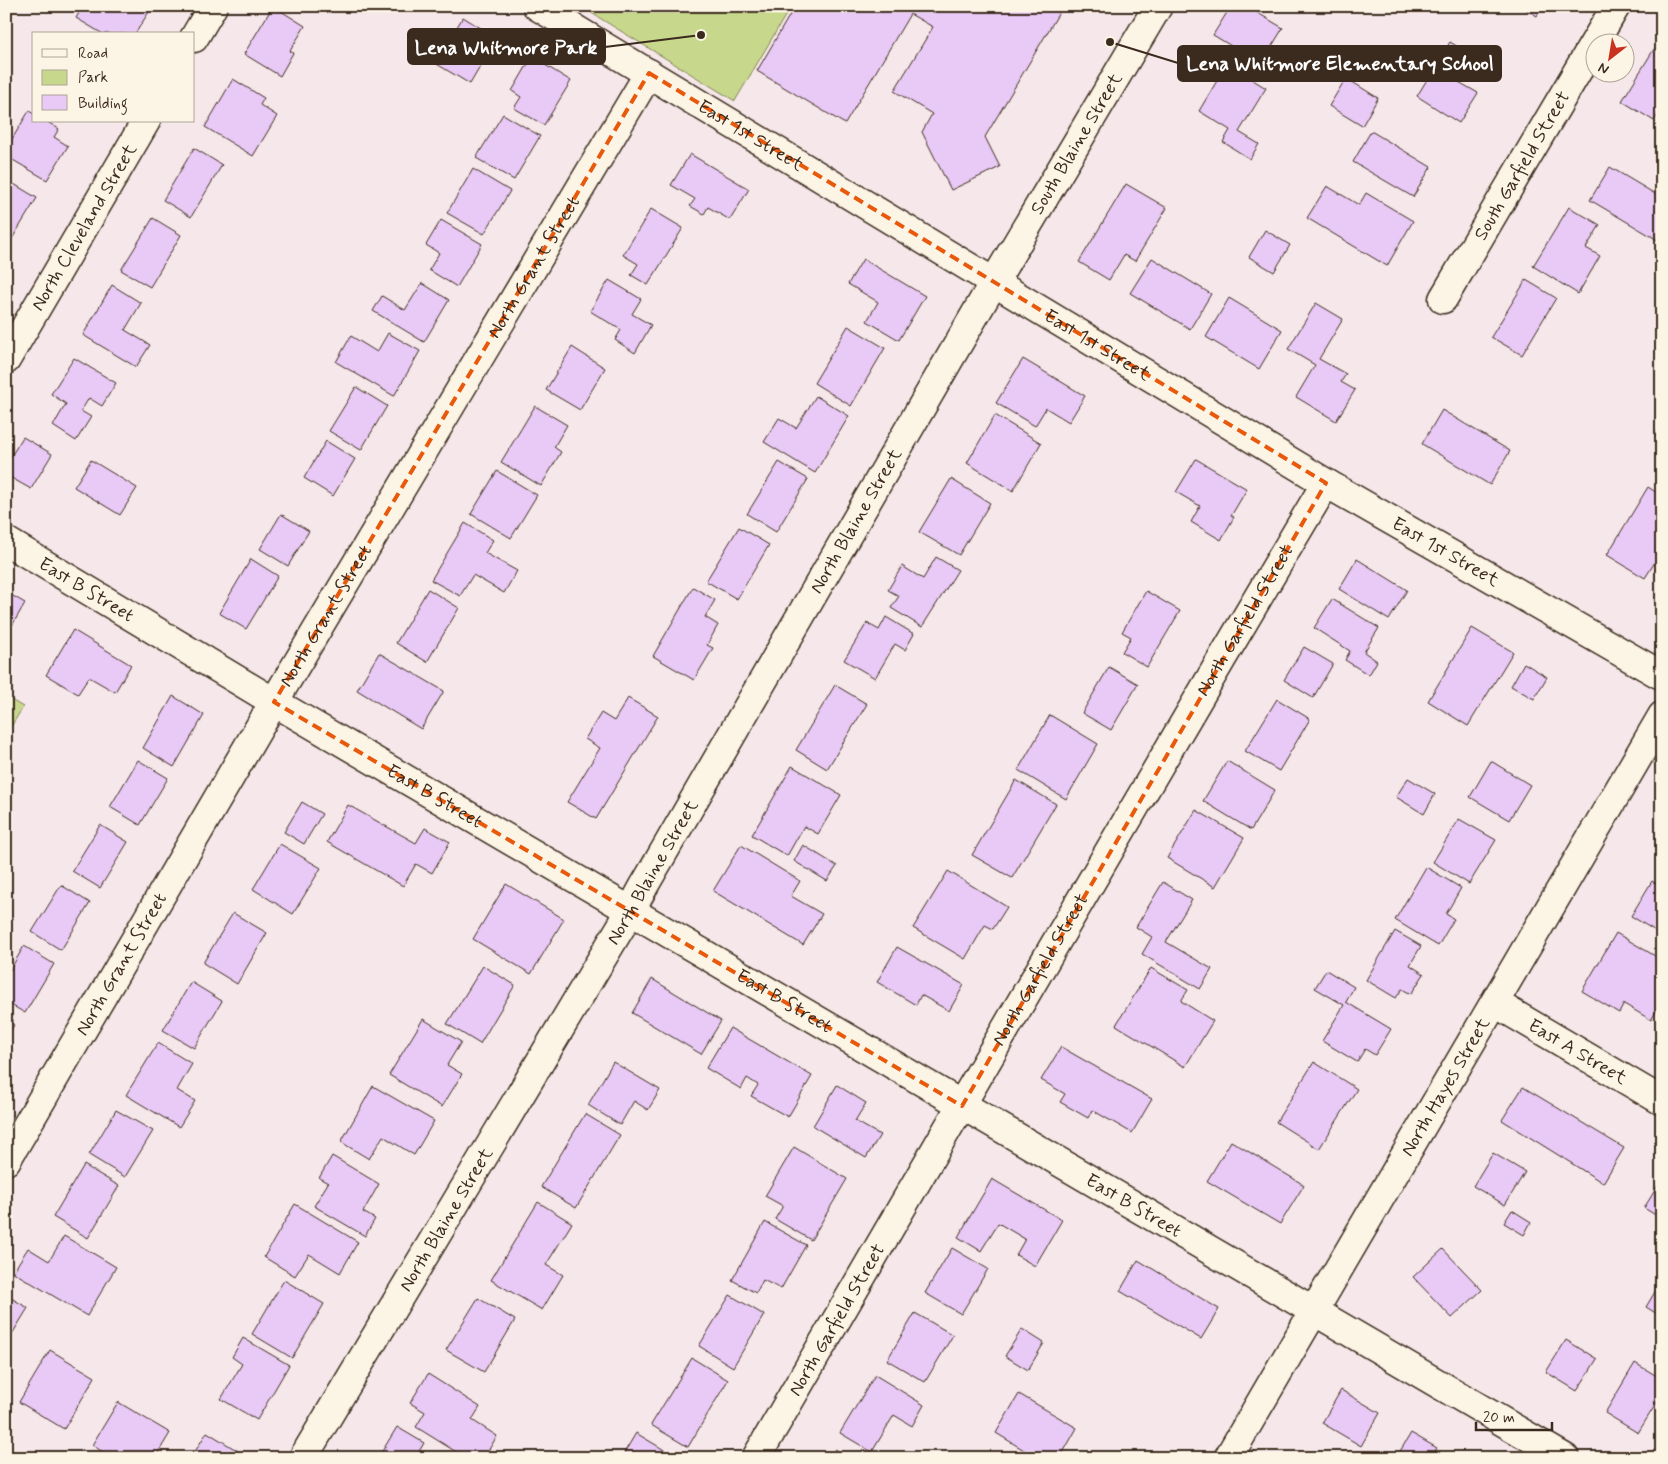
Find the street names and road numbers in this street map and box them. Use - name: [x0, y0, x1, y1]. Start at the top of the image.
- street label: South Blaine Street: [1024, 68, 1128, 219]
- street label: South Garfield Street: [1468, 86, 1576, 245]
- street label: East 1st Street: [693, 94, 809, 177]
- street label: North Cleveland Street: [25, 139, 143, 315]
- street label: North Grant Street: [481, 191, 585, 343]
- street label: East 1st Street: [1040, 303, 1155, 387]
- street label: North Blaine Street: [804, 444, 907, 598]
- street label: East 1st Street: [1387, 511, 1504, 592]
- street label: North Grant Street: [273, 540, 377, 691]
- street label: North Garfield Street: [1190, 540, 1299, 701]
- street label: East B Street: [34, 551, 139, 628]
- street label: East B Street: [382, 758, 487, 834]
- street label: North Blaine Street: [601, 795, 704, 949]
- street label: North Grant Street: [70, 888, 172, 1040]
- street label: North Garfield Street: [986, 889, 1094, 1050]
- street label: East B Street: [732, 963, 837, 1039]
- street label: North Hayes Street: [1395, 1013, 1495, 1161]
- street label: East A Street: [1524, 1013, 1632, 1090]
- street label: North Blaine Street: [393, 1143, 499, 1296]
- street label: East B Street: [1081, 1168, 1186, 1243]
- street label: North Garfield Street: [782, 1239, 891, 1401]

